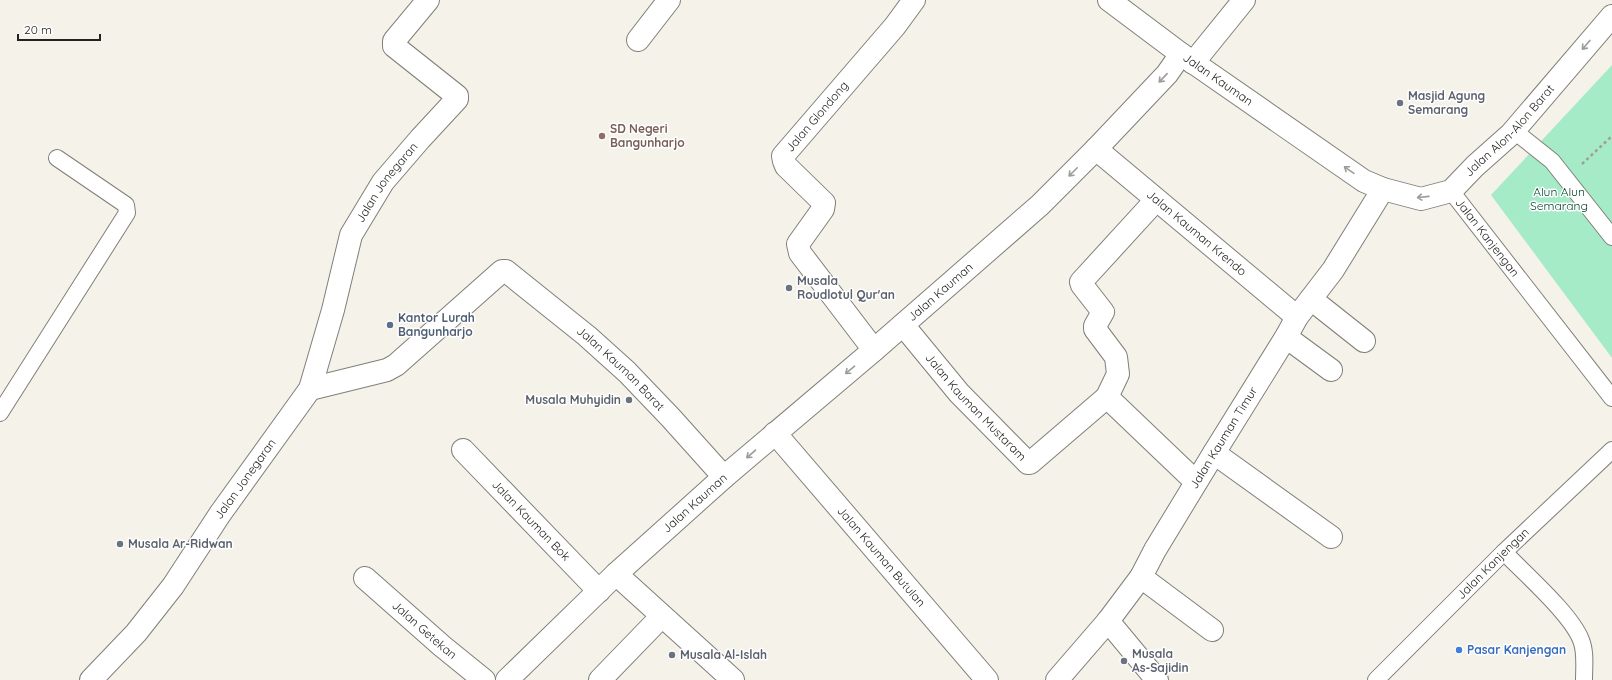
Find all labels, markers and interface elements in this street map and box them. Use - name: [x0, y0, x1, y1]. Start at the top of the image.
- scale bar: [18, 16, 100, 42]
- text: 20 m: [24, 22, 52, 37]
- one-way arrow: [1582, 40, 1591, 50]
- street label: Jalan Kauman: [1180, 50, 1256, 109]
- one-way arrow: [1159, 73, 1168, 83]
- street label: Jalan Glondong: [782, 78, 851, 155]
- street label: Jalan Alon-Alon Barat: [1461, 81, 1557, 179]
- place label: Masjid Agung Semarang: [1408, 88, 1485, 117]
- marker: Masjid Agung Semarang: [1395, 98, 1405, 108]
- place label: SD Negeri Bangunharjo: [610, 121, 685, 150]
- marker: SD Negeri Bangunharjo: [597, 131, 607, 141]
- street label: Jalan Jonegaran: [352, 139, 421, 225]
- one-way arrow: [1344, 166, 1355, 174]
- one-way arrow: [1068, 167, 1078, 177]
- park label: Alun Alun Semarang: [1530, 184, 1588, 213]
- street label: Jalan Kauman Krendo: [1144, 187, 1250, 279]
- one-way arrow: [1417, 193, 1430, 201]
- street label: Jalan Kanjengan: [1452, 195, 1523, 280]
- street label: Jalan Kauman: [904, 259, 976, 324]
- place label: Musala Roudlotul Qur'an: [797, 273, 895, 302]
- marker: Musala Roudlotul Qur'an: [784, 283, 794, 293]
- place label: Kantor Lurah Bangunharjo: [398, 310, 475, 339]
- marker: Kantor Lurah Bangunharjo: [385, 320, 395, 330]
- street label: Jalan Kauman Barat: [574, 323, 668, 414]
- street label: Jalan Kauman Mustaram: [923, 350, 1030, 464]
- one-way arrow: [845, 365, 855, 374]
- street label: Jalan Kauman Timur: [1186, 383, 1261, 491]
- place label: Musala Muhyidin: [525, 392, 621, 407]
- marker: Musala Muhyidin: [624, 395, 634, 405]
- street label: Jalan Jonegaran: [211, 436, 279, 522]
- one-way arrow: [746, 449, 756, 459]
- street label: Jalan Kauman: [659, 470, 730, 536]
- street label: Jalan Kauman Bok: [489, 477, 574, 564]
- street label: Jalan Kauman Butulan: [834, 503, 929, 610]
- street label: Jalan Kanjengan: [1453, 524, 1532, 602]
- place label: Musala Ar-Ridwan: [128, 536, 233, 551]
- marker: Musala Ar-Ridwan: [115, 539, 125, 549]
- street label: Jalan Getekan: [389, 598, 460, 662]
- place label: Pasar Kanjengan: [1467, 642, 1566, 657]
- marker: Pasar Kanjengan: [1454, 645, 1464, 655]
- place label: Musala As-Sajidin: [1132, 646, 1189, 675]
- place label: Musala Al-Islah: [680, 647, 767, 662]
- marker: Musala Al-Islah: [667, 650, 677, 660]
- marker: Musala As-Sajidin: [1119, 656, 1129, 666]

